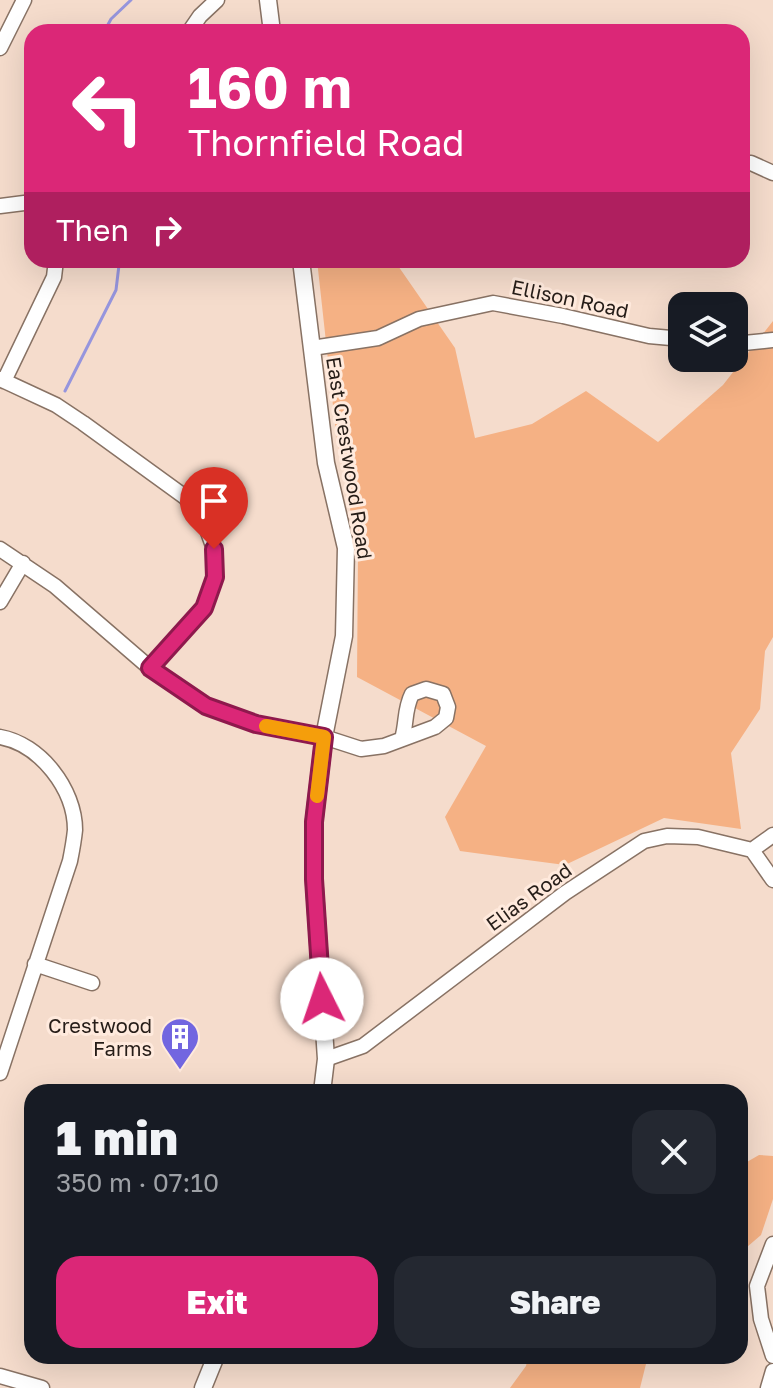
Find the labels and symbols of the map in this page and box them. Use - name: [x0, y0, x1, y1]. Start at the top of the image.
- street label: Ellison Road: [509, 274, 631, 322]
- street label: East Crestwood Road: [322, 355, 378, 561]
- pin: [180, 467, 248, 549]
- street label: Elias Road: [481, 857, 576, 935]
- position arrow: [280, 957, 364, 1041]
- place label: Crestwood Farms: [48, 1013, 152, 1060]
- building icon: Crestwood Farms: [159, 1016, 201, 1071]

